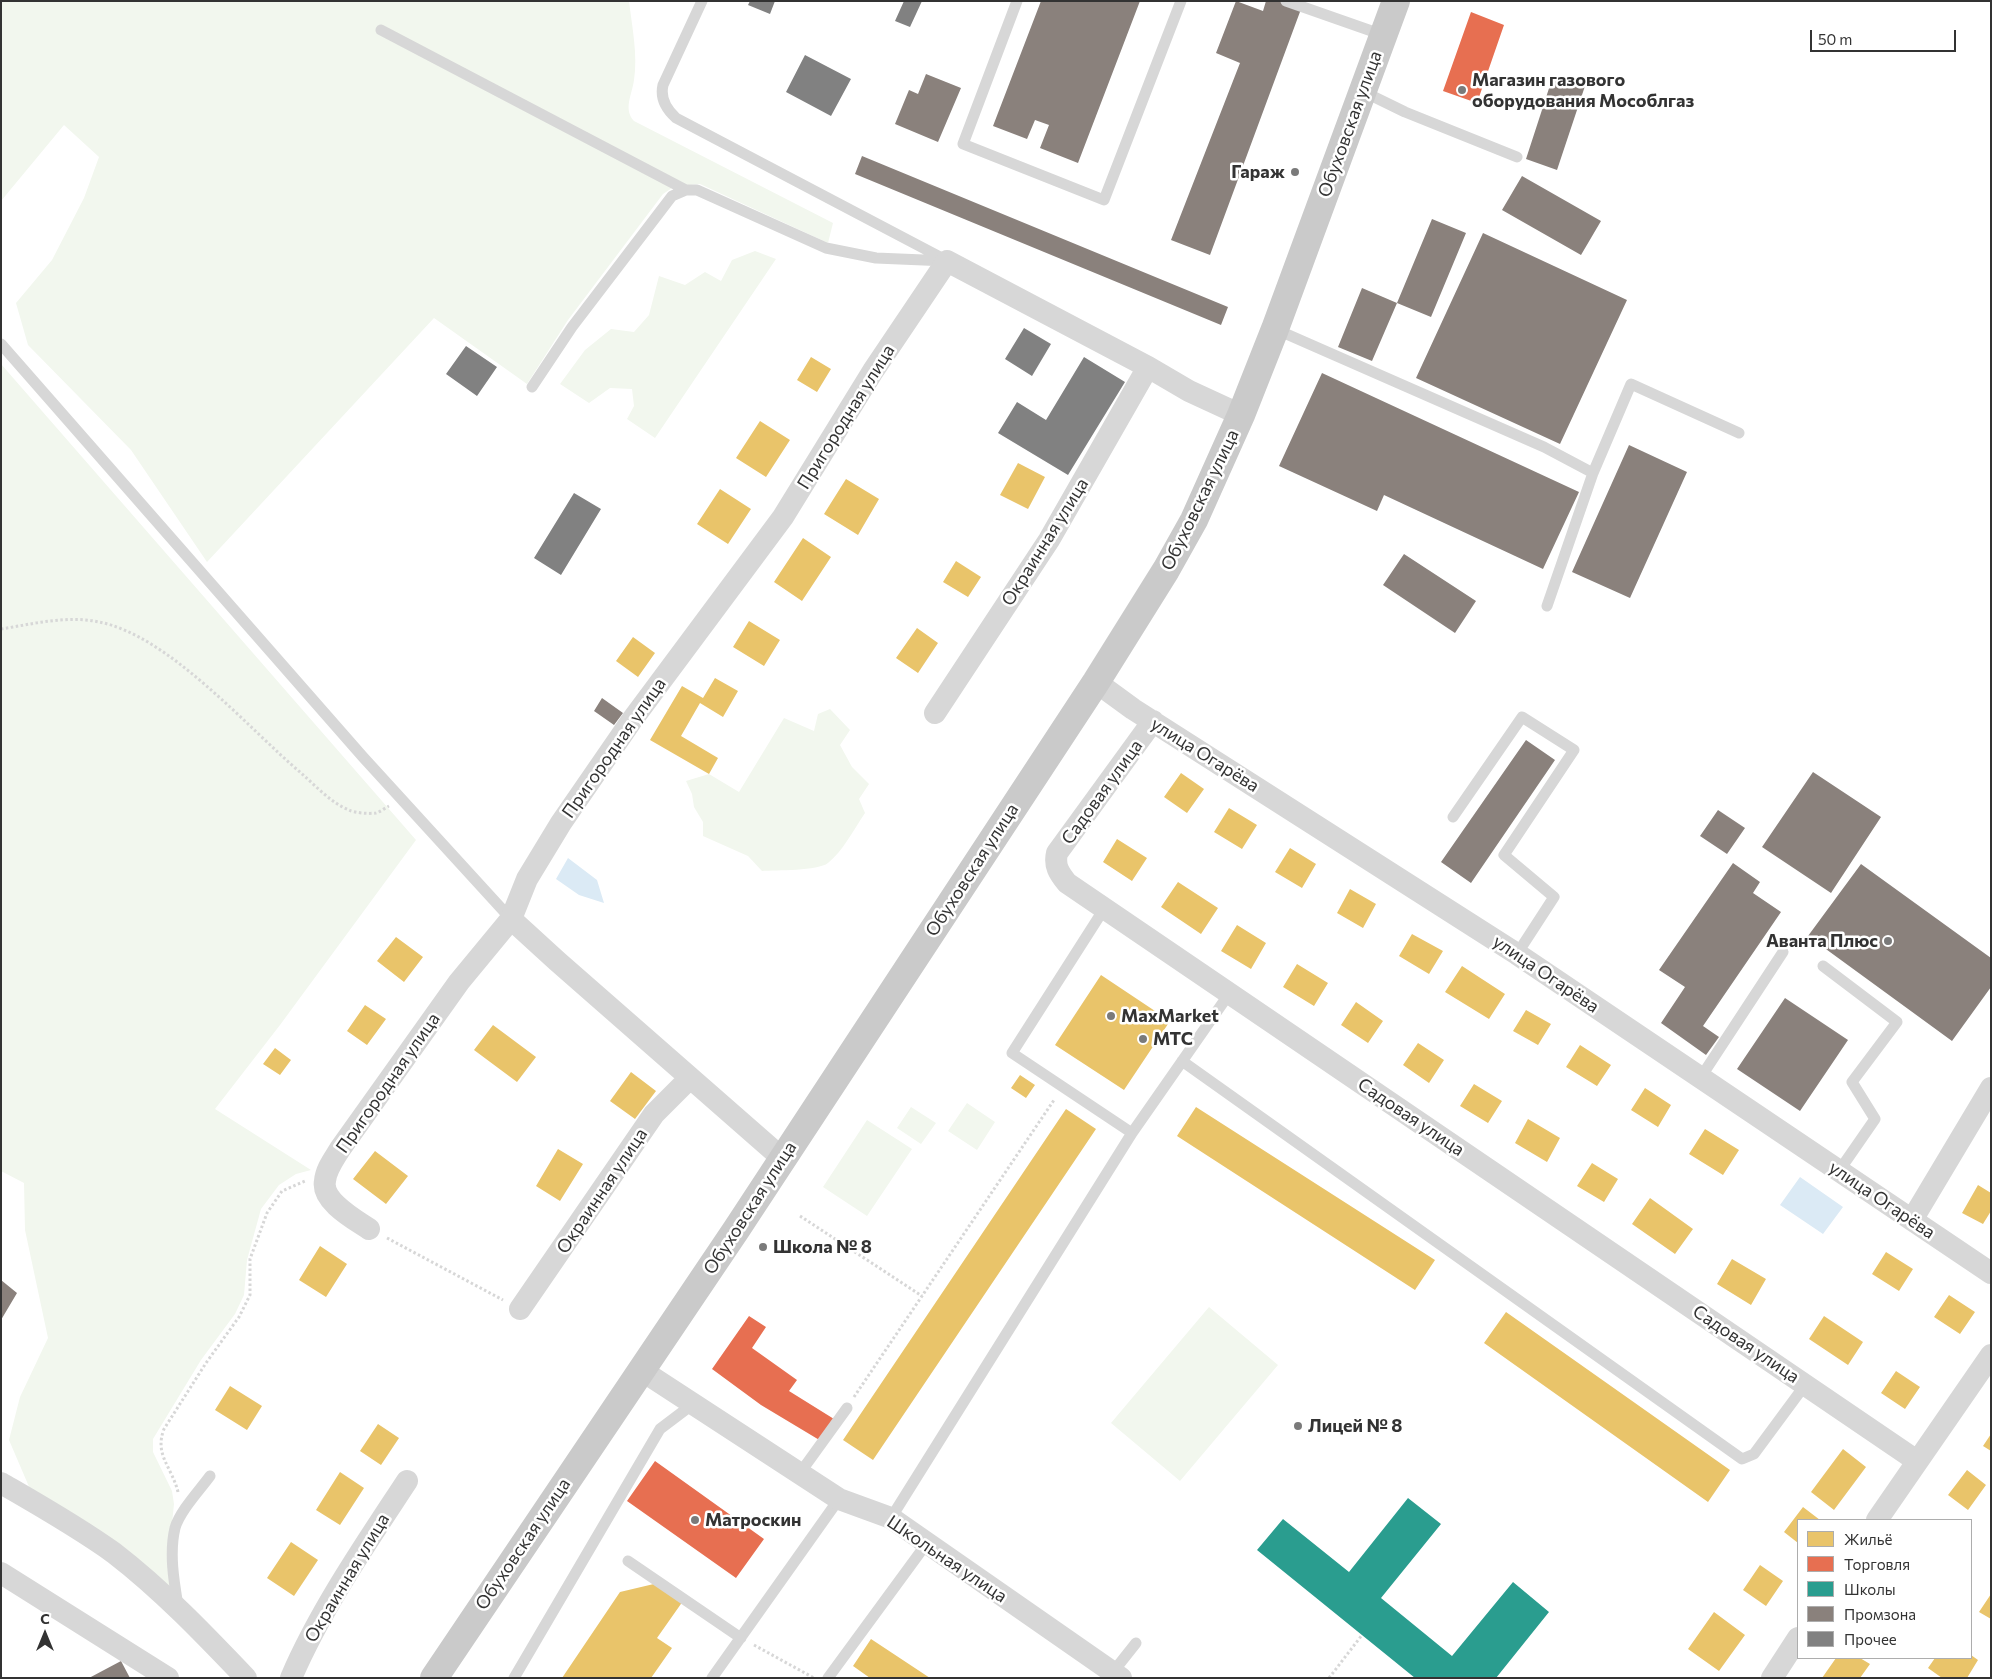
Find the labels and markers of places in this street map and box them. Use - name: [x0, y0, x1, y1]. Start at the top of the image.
- place label: Магазин газового оборудования Мособлгаз: [1472, 69, 1694, 112]
- marker: Магазин газового оборудования Мособлгаз: [1456, 84, 1468, 96]
- place label: Гараж: [1231, 161, 1285, 183]
- marker: Гараж: [1289, 166, 1301, 178]
- place label: Аванта Плюс: [1766, 930, 1878, 952]
- marker: Аванта Плюс: [1882, 935, 1894, 947]
- place label: MaxMarket: [1121, 1005, 1219, 1027]
- marker: MaxMarket: [1105, 1010, 1117, 1022]
- place label: МТС: [1153, 1028, 1193, 1050]
- marker: МТС: [1137, 1033, 1149, 1045]
- place label: Школа № 8: [773, 1236, 872, 1258]
- marker: Школа № 8: [757, 1241, 769, 1253]
- place label: Лицей № 8: [1308, 1415, 1402, 1437]
- marker: Лицей № 8: [1292, 1420, 1304, 1432]
- place label: Матроскин: [705, 1509, 801, 1531]
- marker: Матроскин: [689, 1514, 701, 1526]

